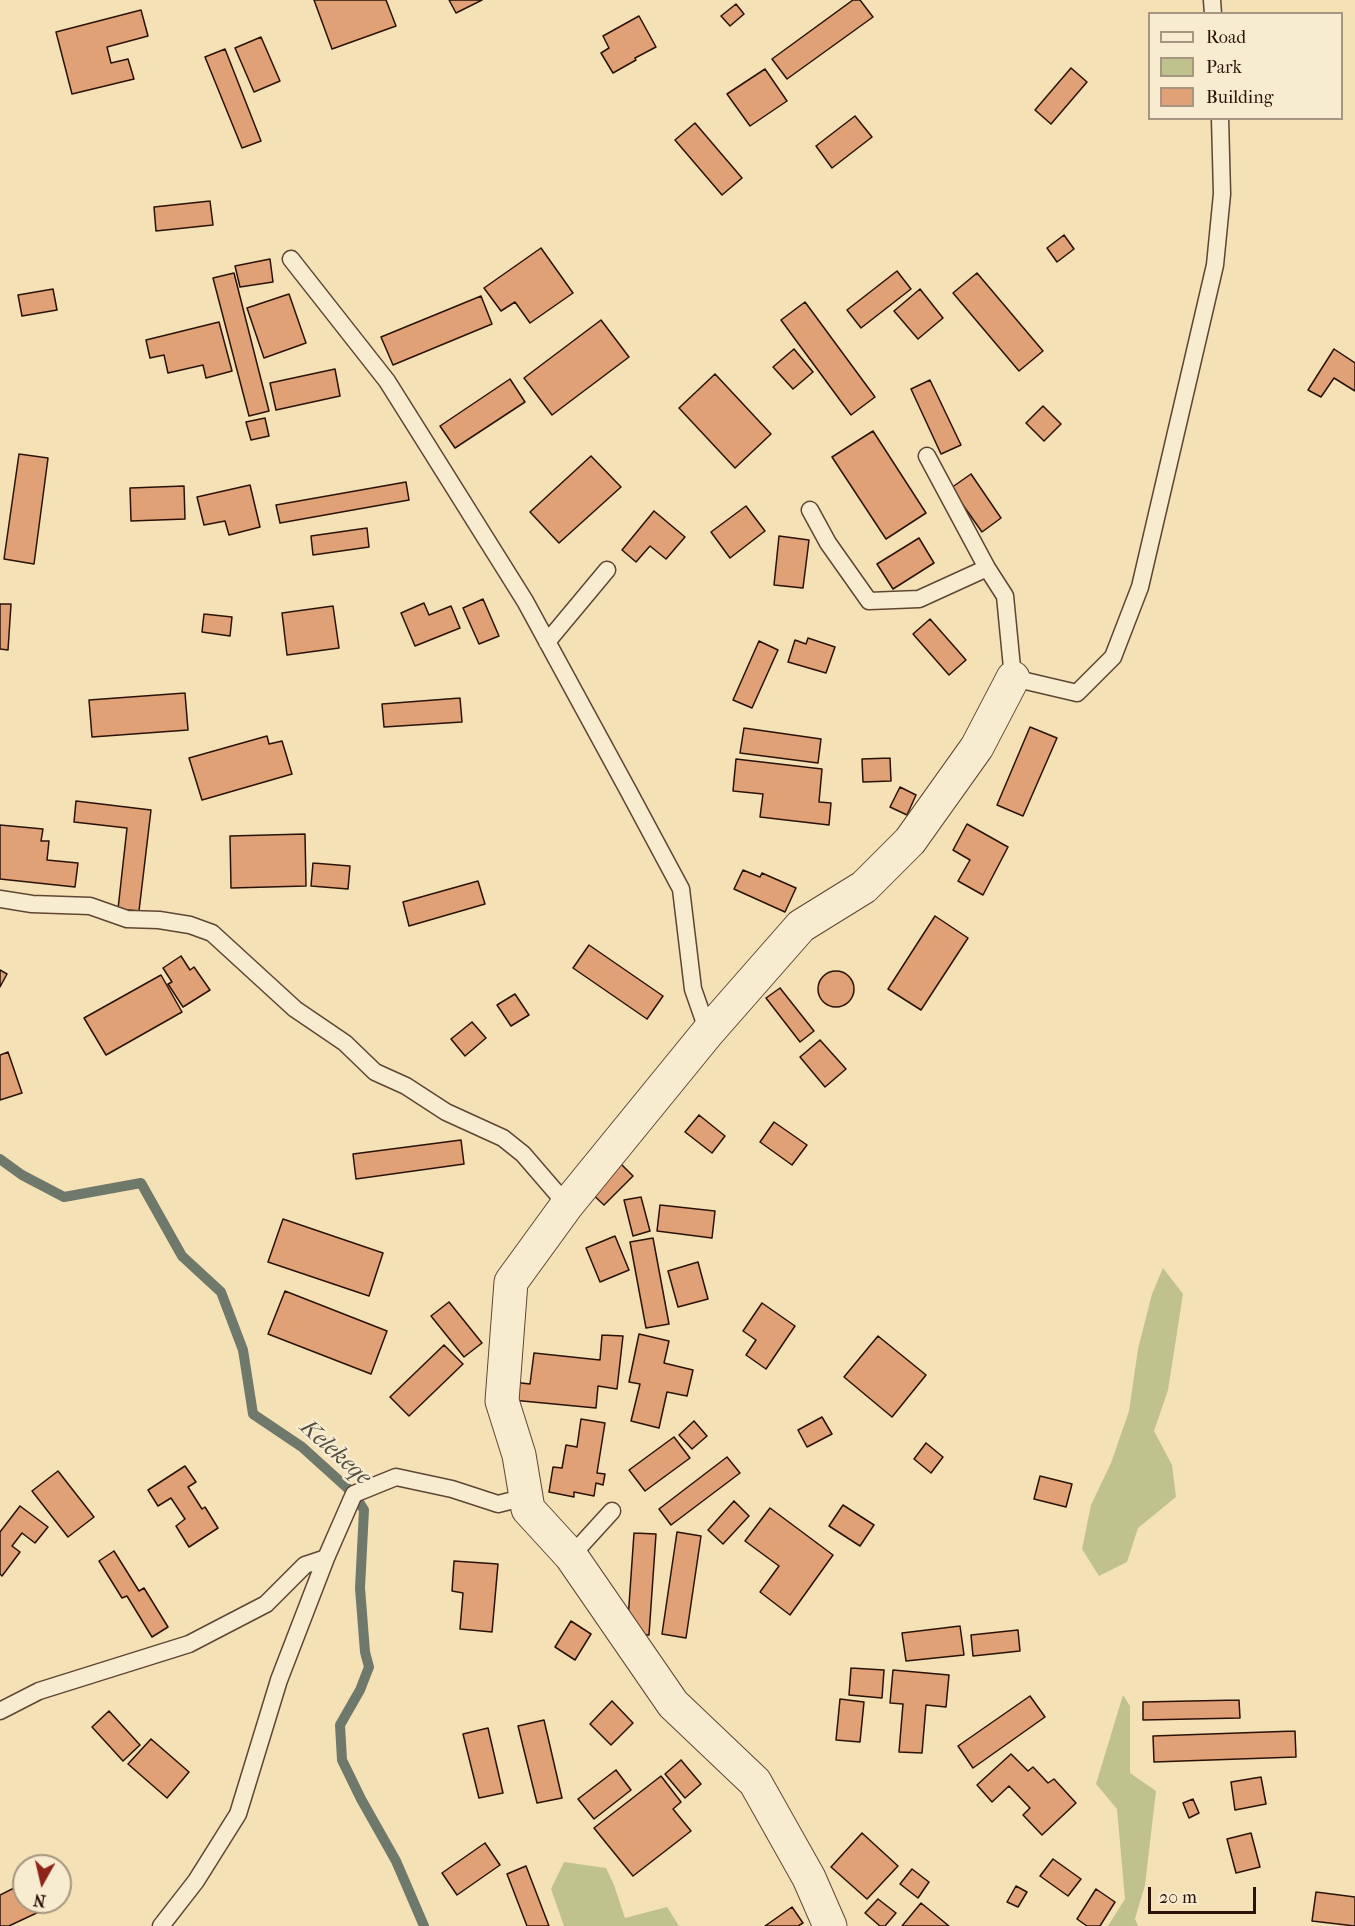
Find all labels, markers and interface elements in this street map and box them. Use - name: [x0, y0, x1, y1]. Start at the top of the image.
- legend: [1148, 12, 1343, 120]
- text: Road: [1206, 27, 1246, 48]
- text: Park: [1206, 57, 1242, 78]
- text: Building: [1206, 87, 1273, 108]
- water label: Kelekeqe: [294, 1414, 376, 1492]
- north arrow: [12, 1854, 72, 1914]
- scale bar: [1151, 1875, 1259, 1913]
- text: 20 m: [1159, 1887, 1197, 1908]
- text: N: [32, 1890, 47, 1911]

